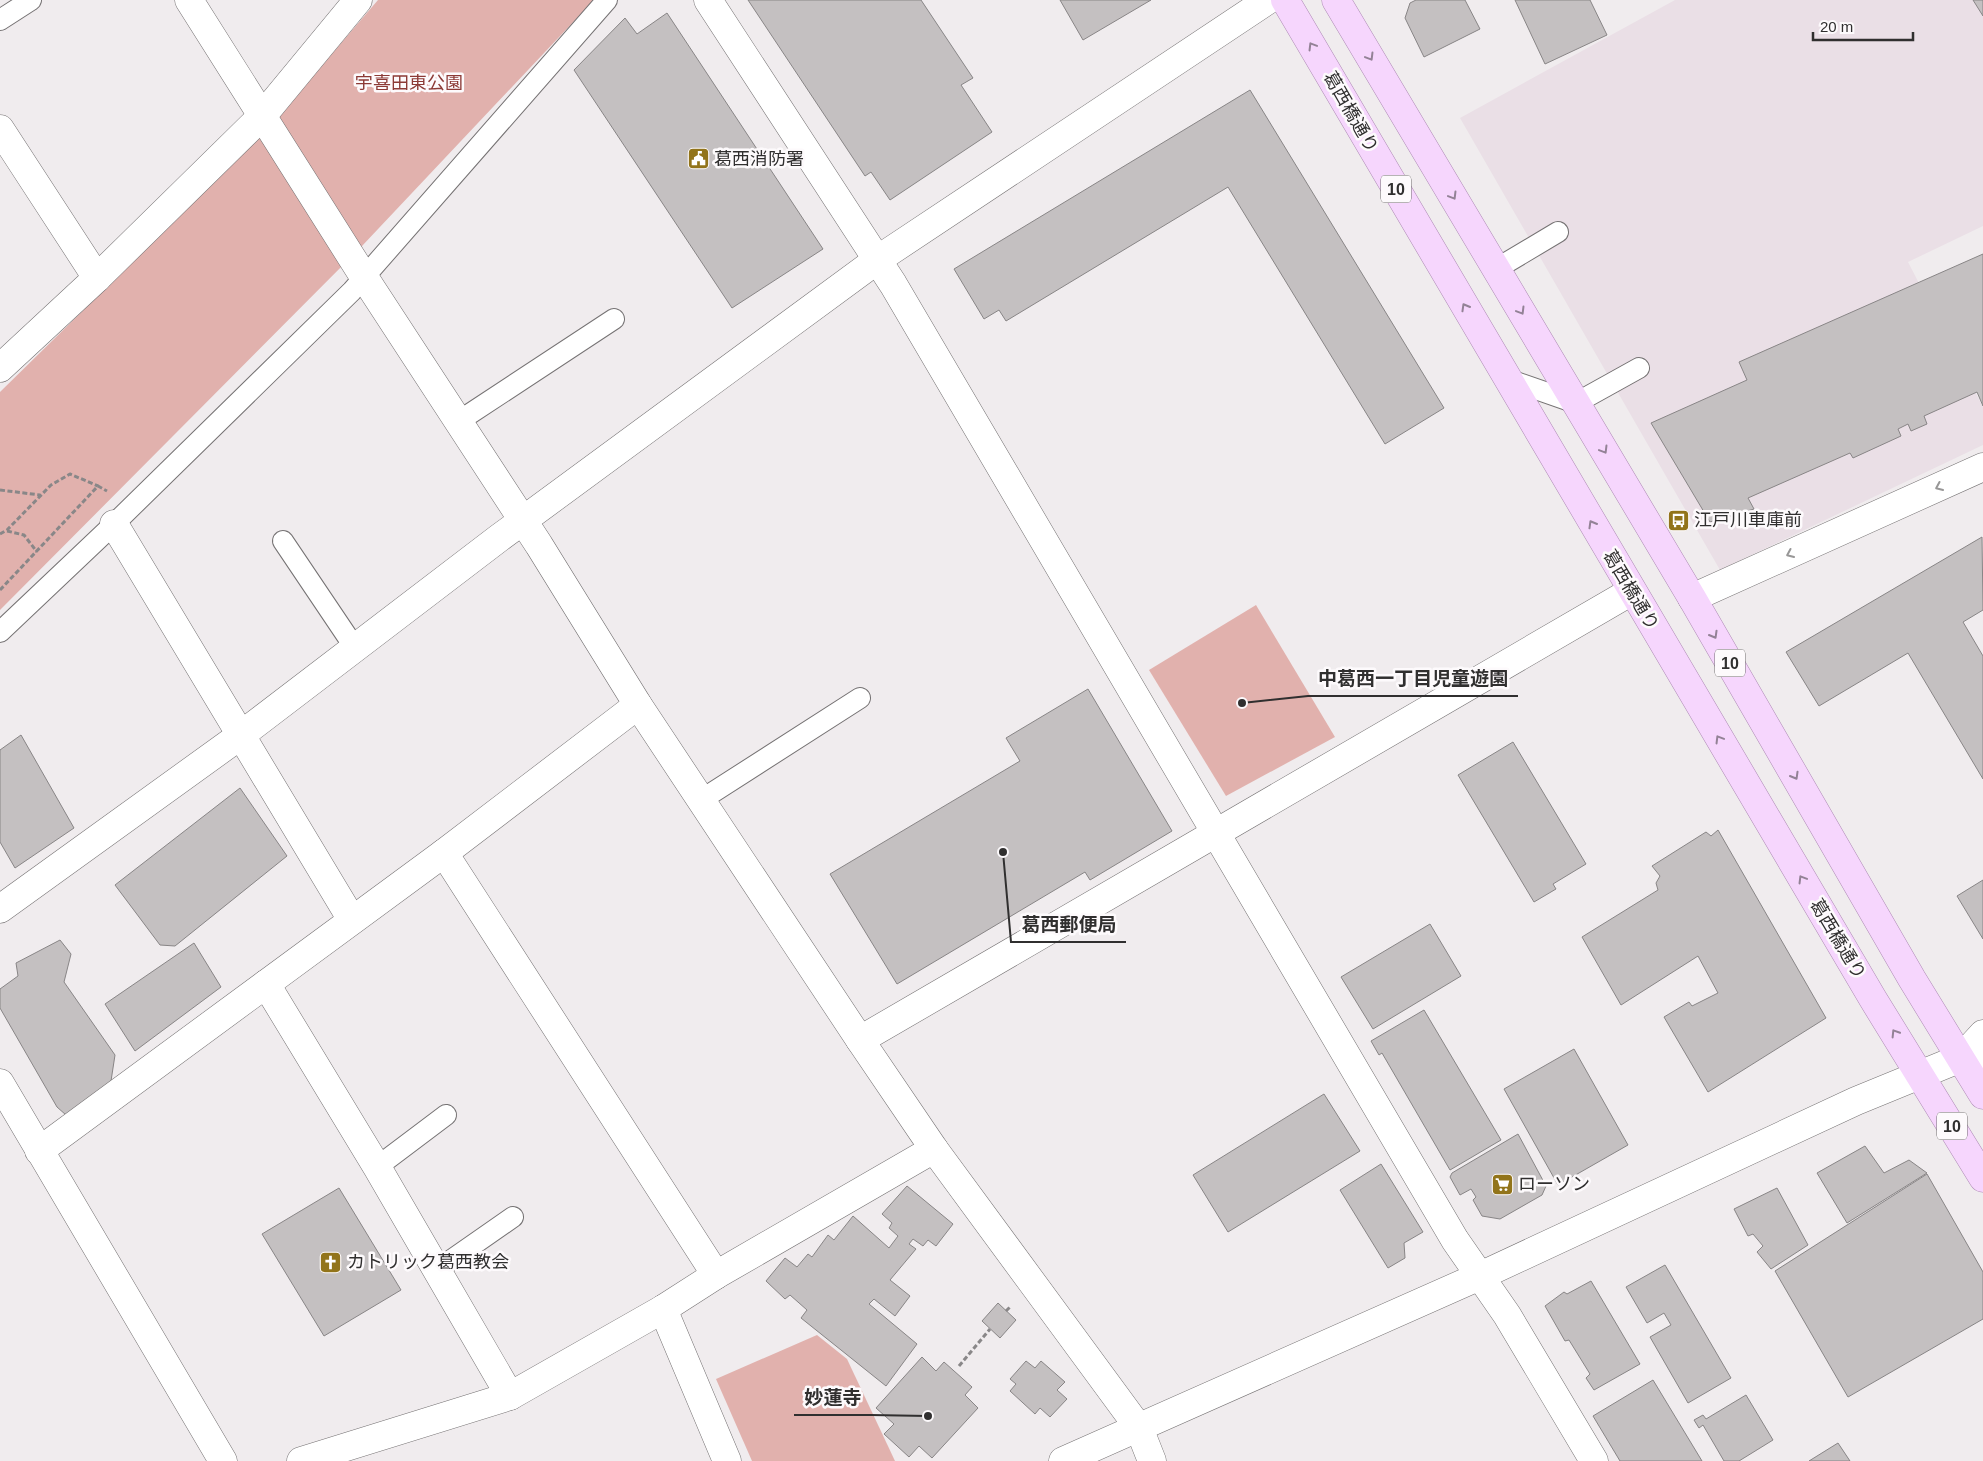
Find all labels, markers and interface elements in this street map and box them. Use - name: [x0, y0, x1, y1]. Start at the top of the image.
- scale bar: [1813, 10, 1913, 42]
- text: 20 m: [1820, 18, 1853, 35]
- one-way arrow: [1309, 42, 1319, 51]
- one-way arrow: [1363, 51, 1373, 60]
- street label: 葛西橋通り: [1320, 68, 1382, 156]
- park label: 宇喜田東公園: [355, 73, 463, 93]
- public building icon: 葛西消防署: [686, 147, 710, 171]
- place label: 葛西消防署: [714, 149, 804, 169]
- road number: 10: [1381, 175, 1411, 202]
- one-way arrow: [1446, 191, 1456, 200]
- one-way arrow: [1461, 303, 1471, 312]
- one-way arrow: [1515, 305, 1525, 314]
- one-way arrow: [1598, 445, 1608, 454]
- one-way arrow: [1935, 481, 1944, 492]
- bus stop icon: 江戸川車庫前: [1666, 508, 1690, 532]
- place label: 江戸川車庫前: [1694, 510, 1802, 530]
- one-way arrow: [1589, 520, 1599, 529]
- street label: 葛西橋通り: [1599, 546, 1663, 634]
- one-way arrow: [1786, 547, 1795, 558]
- one-way arrow: [1707, 630, 1717, 639]
- road number: 10: [1715, 650, 1745, 676]
- callout: 中葛西一丁目児童遊園: [1308, 662, 1518, 696]
- text: 中葛西一丁目児童遊園: [1318, 668, 1508, 689]
- one-way arrow: [1716, 736, 1726, 745]
- one-way arrow: [1789, 771, 1799, 780]
- one-way arrow: [1798, 875, 1808, 884]
- street label: 葛西橋通り: [1806, 895, 1870, 983]
- callout: 葛西郵便局: [1011, 908, 1126, 942]
- text: 葛西郵便局: [1021, 914, 1117, 935]
- one-way arrow: [1891, 1030, 1901, 1039]
- road number: 10: [1937, 1112, 1967, 1140]
- supermarket icon: ローソン: [1490, 1172, 1514, 1196]
- place label: ローソン: [1518, 1174, 1590, 1194]
- church icon: カトリック葛西教会: [319, 1250, 343, 1274]
- place label: カトリック葛西教会: [347, 1252, 509, 1272]
- callout: 妙蓮寺: [794, 1381, 871, 1415]
- text: 妙蓮寺: [804, 1387, 862, 1408]

